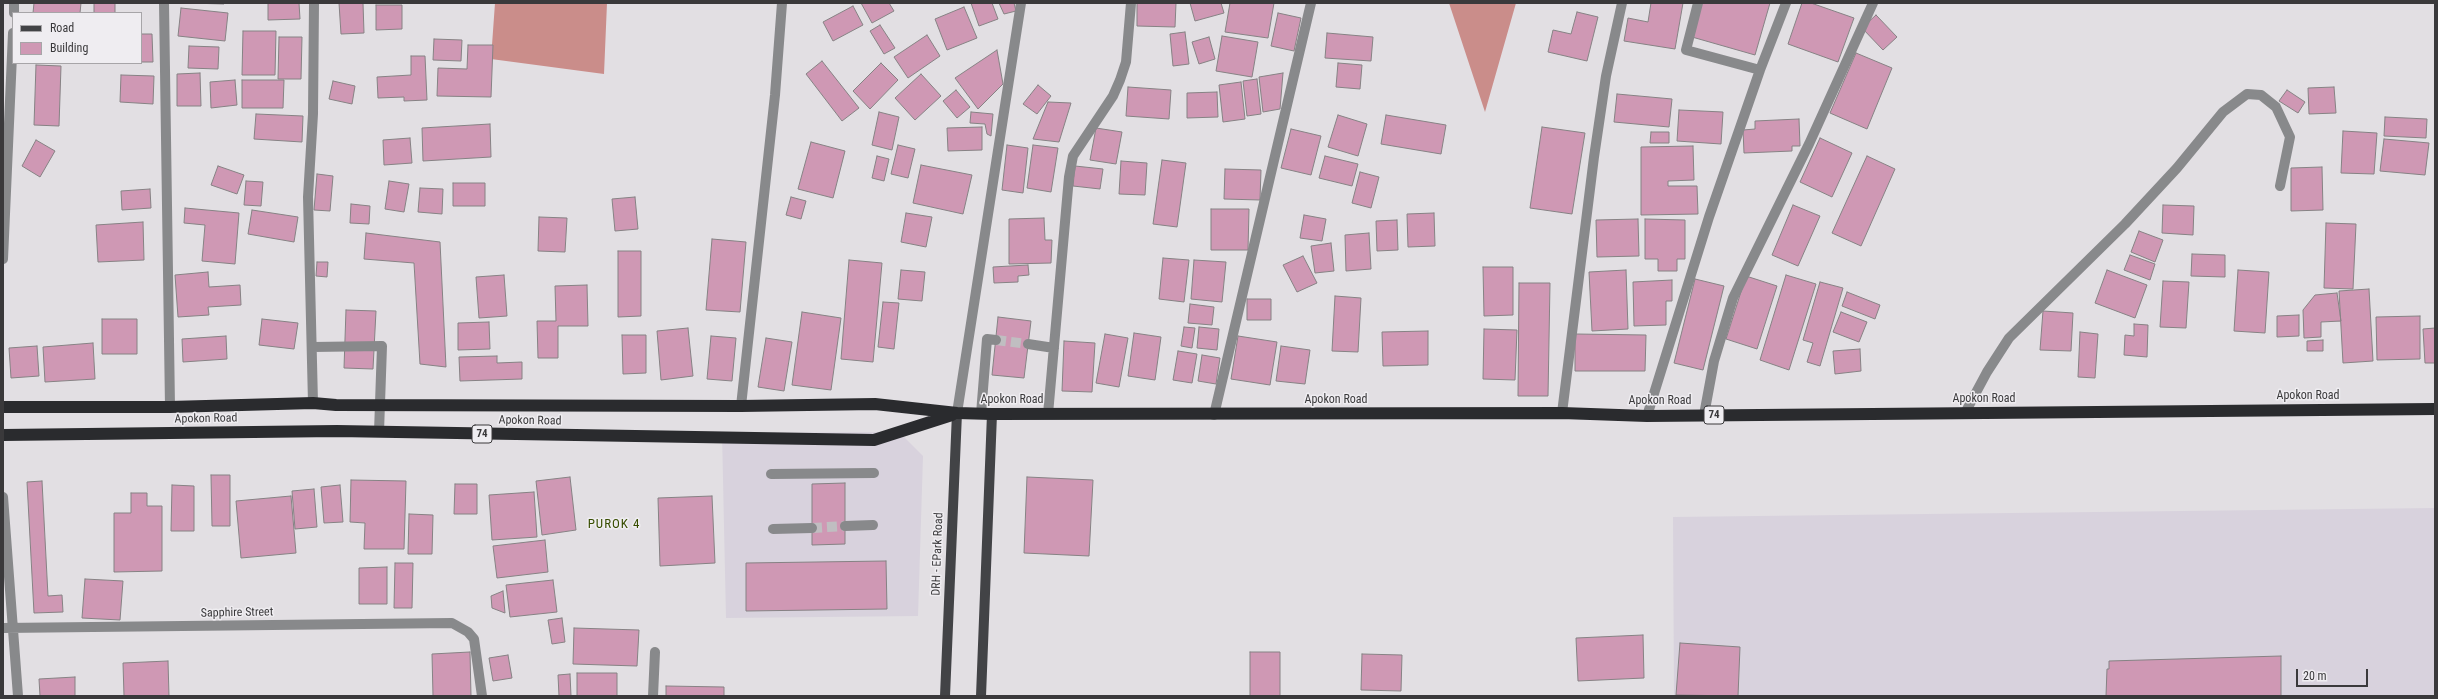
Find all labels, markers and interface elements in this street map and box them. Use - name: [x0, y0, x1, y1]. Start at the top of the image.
- legend: [12, 12, 142, 64]
- text: Road: [50, 21, 74, 35]
- text: Building: [50, 41, 88, 55]
- street label: Apokon Road: [2277, 389, 2339, 403]
- street label: Apokon Road: [1953, 392, 2015, 406]
- street label: Apokon Road: [981, 393, 1043, 407]
- street label: Apokon Road: [1305, 393, 1367, 407]
- street label: Apokon Road: [1629, 394, 1691, 408]
- road number: 74: [1704, 406, 1724, 424]
- street label: Apokon Road: [174, 411, 238, 427]
- street label: Apokon Road: [498, 413, 562, 429]
- road number: 74: [472, 425, 492, 443]
- street label: DRH - EPark Road: [929, 512, 947, 596]
- district label: PUROK 4: [588, 517, 640, 533]
- street label: Sapphire Street: [201, 605, 273, 621]
- scale bar: [2298, 661, 2370, 687]
- text: 20 m: [2303, 669, 2327, 683]

